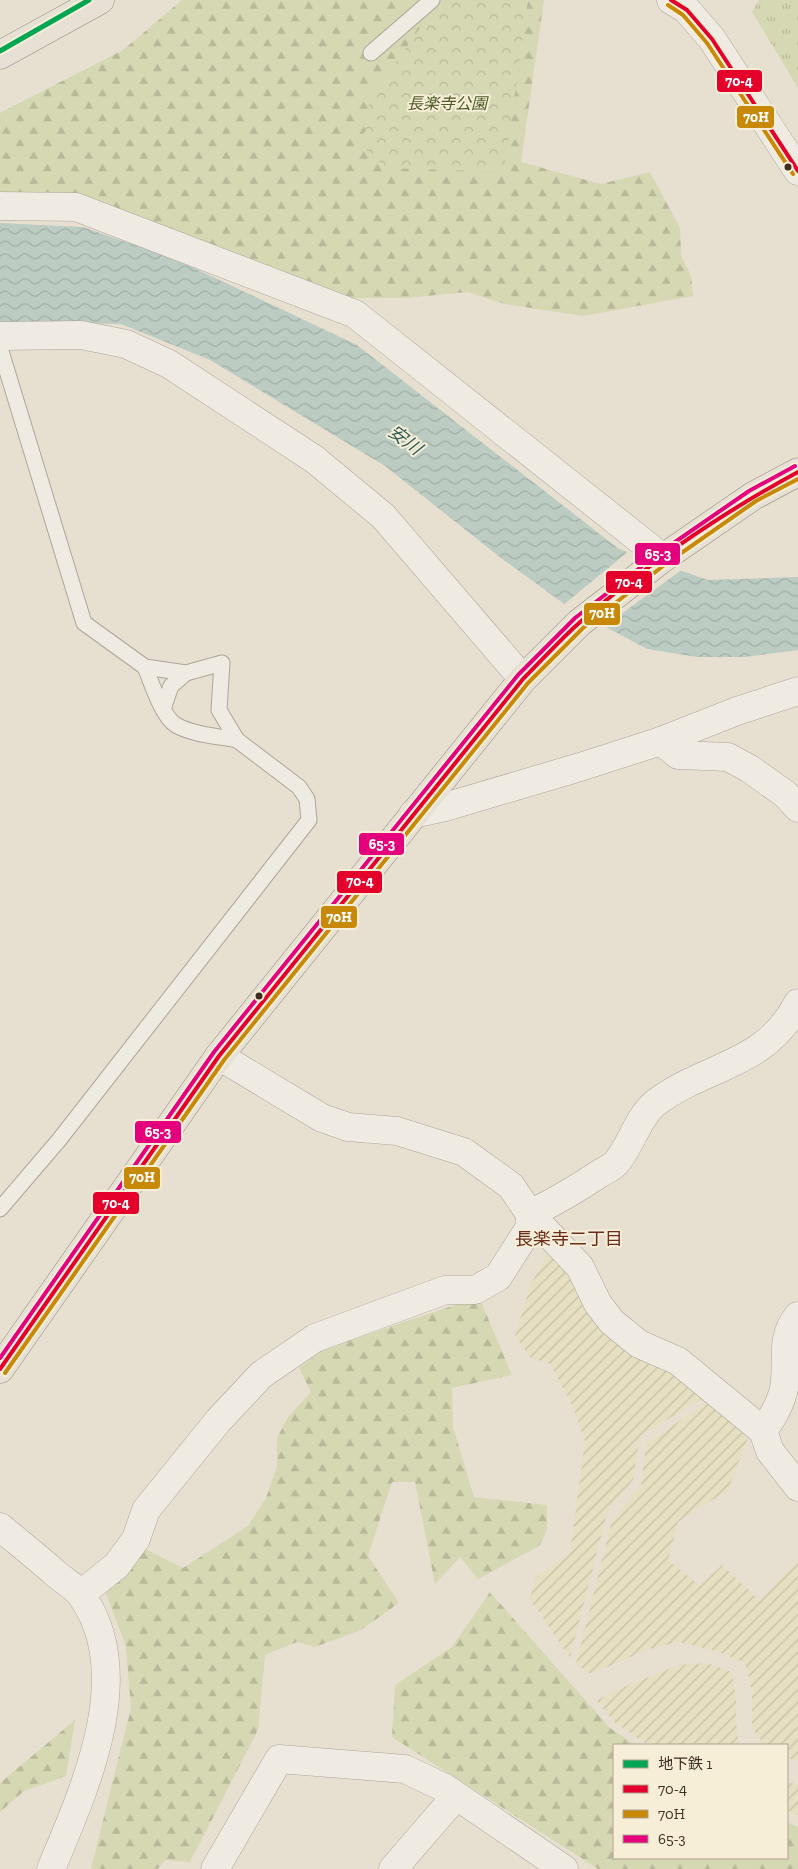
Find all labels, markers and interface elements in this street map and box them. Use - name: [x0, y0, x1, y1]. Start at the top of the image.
- line badge: 70-4: [716, 69, 763, 93]
- text: 70-4: [725, 73, 753, 90]
- park label: 長楽寺公園: [407, 94, 489, 113]
- line badge: 70H: [736, 105, 775, 129]
- text: 70H: [743, 109, 769, 126]
- unlabelled marker: [783, 162, 793, 172]
- water label: 安川: [384, 420, 428, 461]
- line badge: 65-3: [634, 542, 681, 566]
- text: 65-3: [645, 546, 672, 563]
- line badge: 70-4: [605, 570, 653, 594]
- text: 70-4: [615, 574, 643, 591]
- line badge: 70H: [583, 602, 621, 626]
- text: 70H: [589, 605, 615, 622]
- line badge: 65-3: [358, 832, 405, 856]
- text: 65-3: [369, 836, 396, 853]
- line badge: 70-4: [336, 870, 383, 894]
- text: 70-4: [346, 873, 374, 890]
- line badge: 70H: [320, 905, 358, 929]
- text: 70H: [326, 909, 352, 926]
- unlabelled marker: [254, 991, 264, 1001]
- line badge: 65-3: [134, 1120, 182, 1144]
- text: 65-3: [145, 1124, 172, 1141]
- line badge: 70H: [123, 1166, 161, 1190]
- text: 70H: [129, 1169, 155, 1186]
- line badge: 70-4: [92, 1191, 140, 1215]
- text: 70-4: [102, 1195, 130, 1212]
- district label: 長楽寺二丁目: [515, 1228, 623, 1250]
- legend: [613, 1744, 788, 1859]
- text: 地下鉄 1: [658, 1755, 712, 1773]
- text: 70-4: [658, 1780, 687, 1798]
- text: 70H: [658, 1805, 685, 1823]
- text: 65-3: [658, 1830, 686, 1848]

